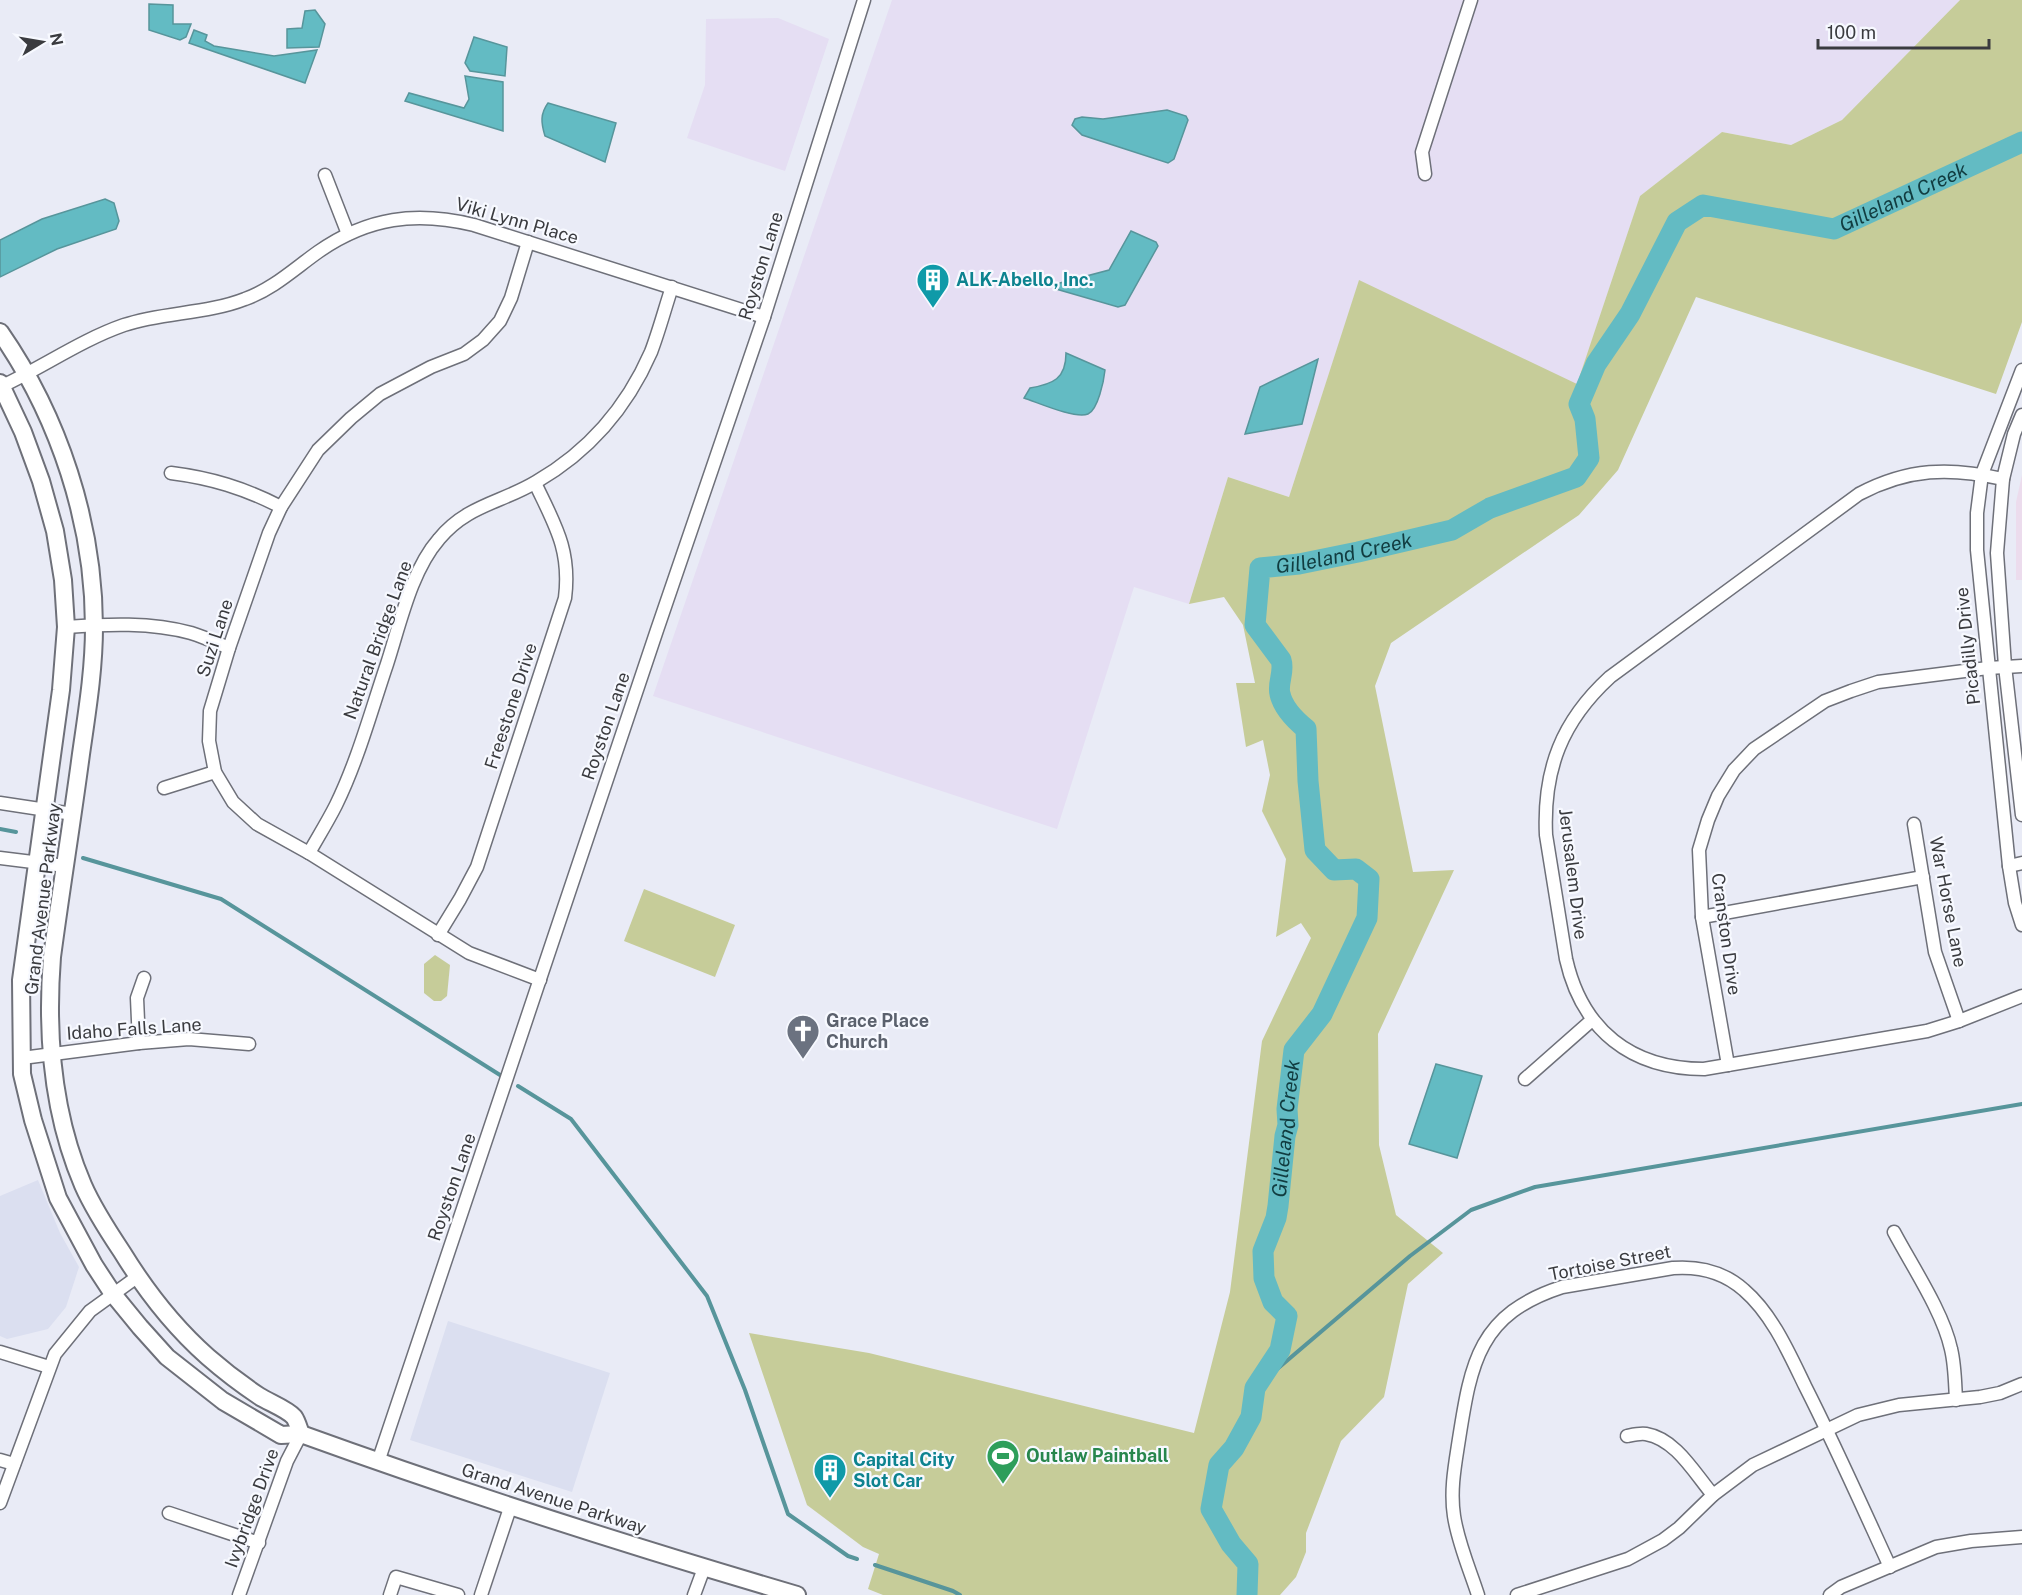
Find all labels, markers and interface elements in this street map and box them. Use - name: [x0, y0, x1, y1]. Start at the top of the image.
- north arrow: [12, 12, 72, 72]
- scale bar: [1818, 12, 1989, 50]
- text: 100 m: [1827, 22, 1876, 43]
- text: N: [46, 31, 67, 47]
- water label: Gilleland Creek: [1835, 157, 1971, 237]
- street label: Viki Lynn Place: [453, 193, 581, 248]
- street label: Royston Lane: [734, 209, 787, 323]
- building icon: ALK-Abello, Inc.: [915, 262, 951, 309]
- place label: ALK-Abello, Inc.: [956, 269, 1094, 290]
- water label: Gilleland Creek: [1275, 528, 1415, 578]
- street label: Natural Bridge Lane: [339, 558, 416, 722]
- street label: Picadilly Drive: [1951, 586, 1984, 706]
- street label: Suzi Lane: [192, 596, 237, 679]
- street label: Freestone Drive: [480, 640, 541, 772]
- street label: Royston Lane: [577, 669, 634, 783]
- street label: Grand Avenue Parkway: [20, 801, 65, 996]
- street label: Jerusalem Drive: [1555, 807, 1592, 941]
- street label: War Horse Lane: [1926, 835, 1971, 969]
- street label: Cranston Drive: [1708, 872, 1745, 996]
- place label: Grace Place Church: [826, 1010, 929, 1052]
- street label: Idaho Falls Lane: [66, 1013, 202, 1044]
- church icon: Grace Place Church: [785, 1013, 821, 1060]
- water label: Gilleland Creek: [1267, 1058, 1305, 1198]
- street label: Royston Lane: [423, 1130, 480, 1244]
- street label: Tortoise Street: [1547, 1240, 1673, 1285]
- sports icon: Outlaw Paintball: [985, 1438, 1021, 1485]
- street label: Ivybridge Drive: [220, 1445, 283, 1570]
- place label: Outlaw Paintball: [1026, 1445, 1169, 1466]
- place label: Capital City Slot Car: [853, 1449, 955, 1491]
- building icon: Capital City Slot Car: [812, 1452, 848, 1499]
- street label: Grand Avenue Parkway: [459, 1459, 650, 1538]

